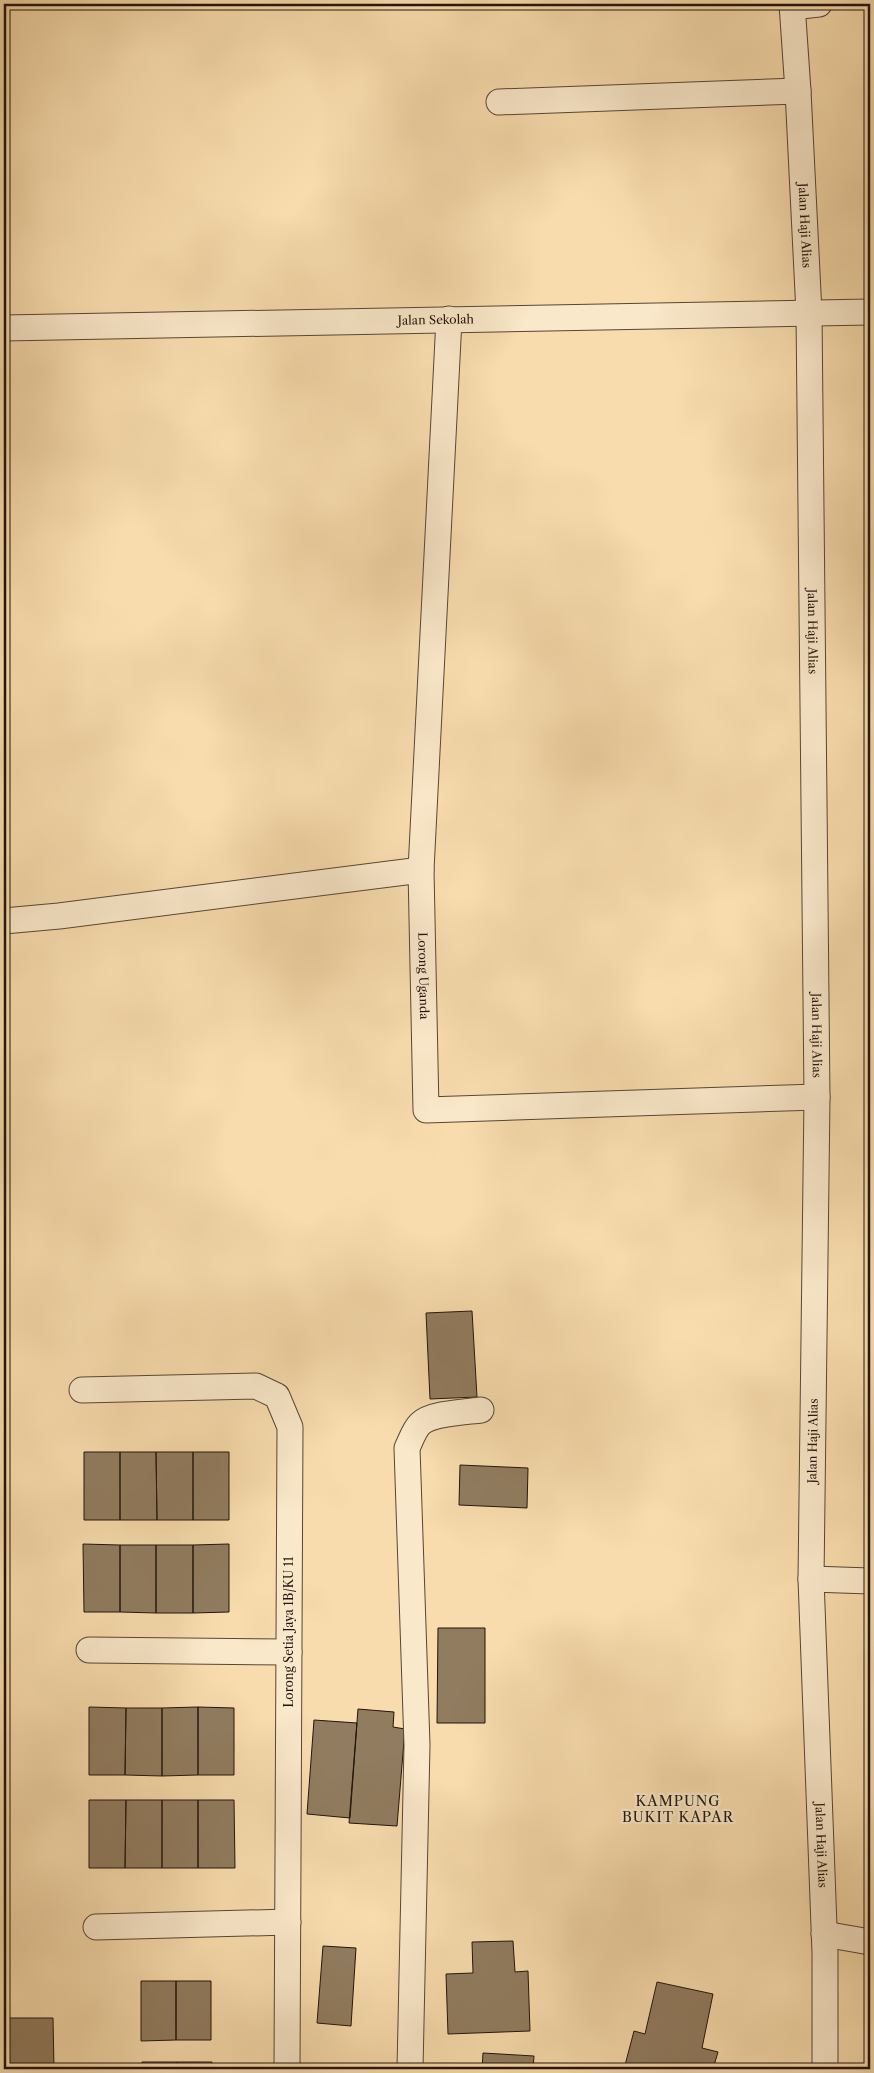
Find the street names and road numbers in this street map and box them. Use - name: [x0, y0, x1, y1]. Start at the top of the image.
- street label: Jalan Haji Alias: [795, 181, 815, 268]
- street label: Jalan Sekolah: [396, 311, 475, 328]
- street label: Jalan Haji Alias: [805, 587, 821, 674]
- street label: Lorong Uganda: [415, 932, 432, 1020]
- street label: Jalan Haji Alias: [809, 991, 825, 1078]
- street label: Jalan Haji Alias: [804, 1398, 821, 1486]
- street label: Lorong Setia Jaya 1B/KU 11: [281, 1556, 296, 1708]
- street label: Jalan Haji Alias: [812, 1800, 831, 1888]

